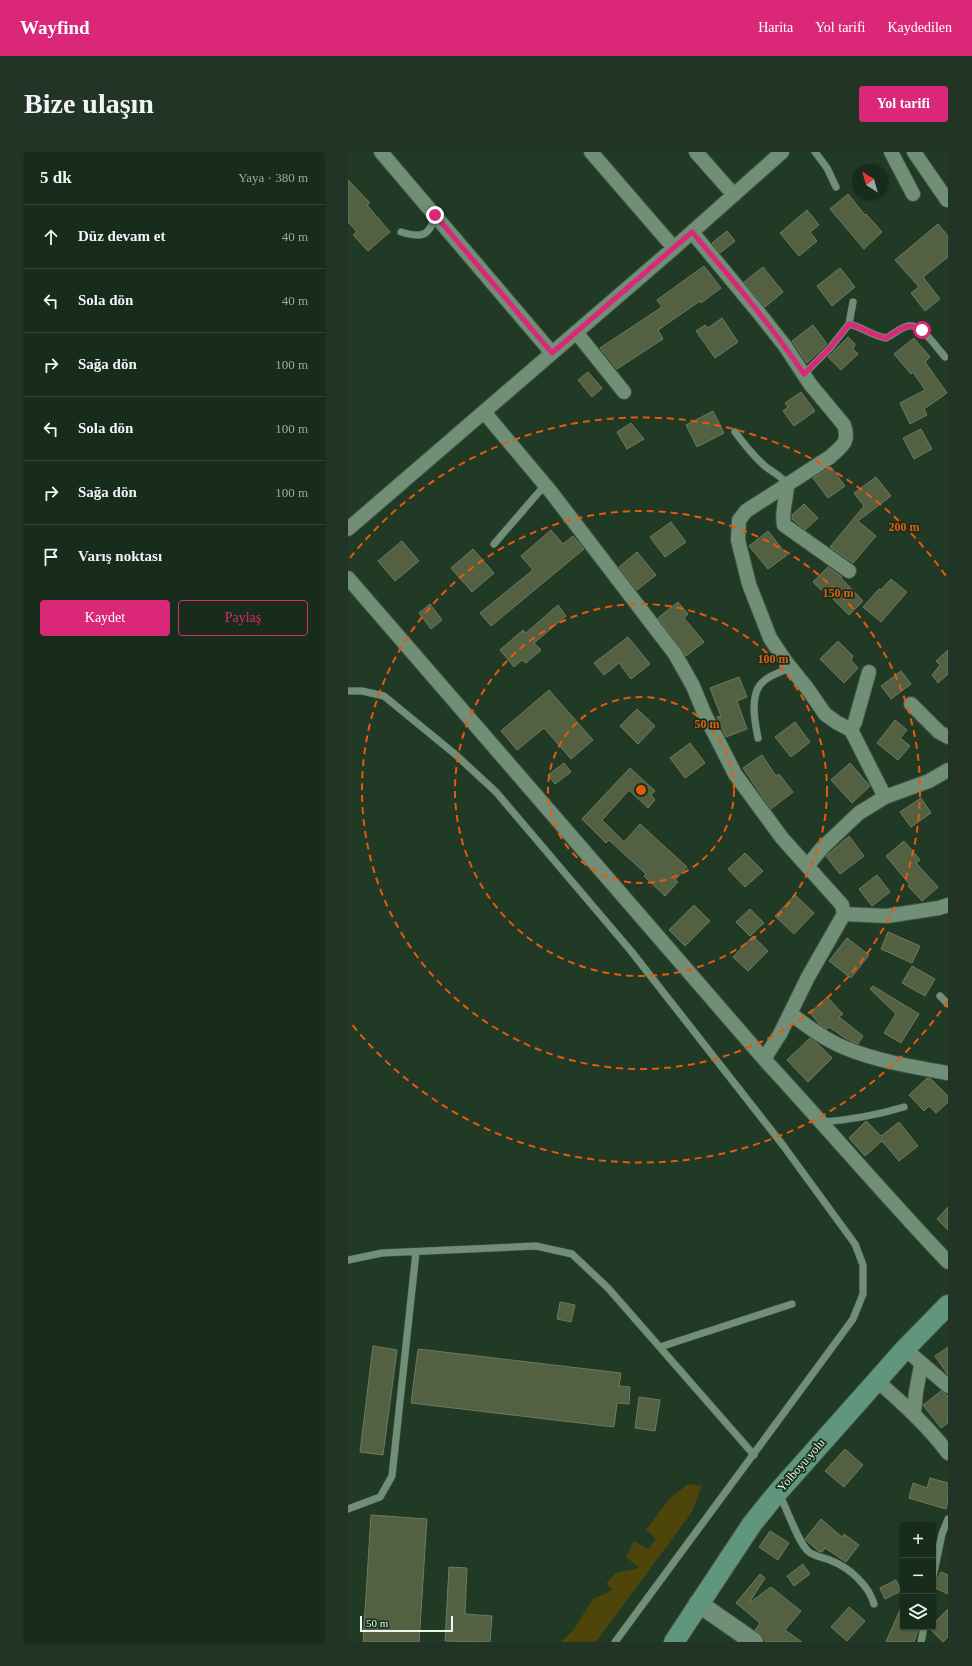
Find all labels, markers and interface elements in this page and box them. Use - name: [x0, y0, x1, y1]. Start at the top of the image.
- text: Wayfind: [20, 17, 90, 38]
- text: Harita: [758, 20, 793, 35]
- text: Yol tarifi: [815, 20, 865, 35]
- text: Kaydedilen: [887, 20, 952, 35]
- button: Yol tarifi: [859, 86, 948, 122]
- text: Bize ulaşın: [24, 88, 154, 119]
- north arrow: [852, 164, 888, 200]
- text: 5 dk: [40, 168, 72, 187]
- text: Yaya · 380 m: [238, 170, 308, 185]
- route end: [426, 206, 444, 224]
- icon: ahead: [40, 226, 62, 248]
- text: Düz devam et: [78, 228, 165, 244]
- text: 40 m: [282, 229, 308, 244]
- icon: left: [40, 290, 62, 312]
- text: Sola dön: [78, 292, 133, 308]
- text: 40 m: [282, 293, 308, 308]
- route start: [913, 321, 931, 339]
- icon: right: [40, 354, 62, 376]
- text: Sağa dön: [78, 356, 137, 372]
- text: 100 m: [275, 357, 308, 372]
- icon: left: [40, 418, 62, 440]
- text: Sola dön: [78, 420, 133, 436]
- text: 100 m: [275, 421, 308, 436]
- icon: right: [40, 482, 62, 504]
- text: Sağa dön: [78, 484, 137, 500]
- text: 100 m: [275, 485, 308, 500]
- text: 200 m: [889, 520, 920, 534]
- icon: arrive: [40, 546, 62, 568]
- text: Varış noktası: [78, 548, 162, 564]
- text: 150 m: [823, 586, 854, 600]
- button: Kaydet: [40, 600, 170, 636]
- button: Paylaş: [178, 600, 308, 636]
- text: 100 m: [758, 652, 789, 666]
- text: 50 m: [695, 717, 720, 731]
- centre of rings: [634, 783, 648, 797]
- street label: Yolboyu yolu: [774, 1436, 828, 1494]
- map controls: [900, 1522, 936, 1630]
- button: +: [900, 1522, 936, 1558]
- button: −: [900, 1558, 936, 1594]
- button: layers: [900, 1594, 936, 1630]
- scale bar: [360, 1614, 453, 1633]
- text: 50 m: [366, 1617, 388, 1629]

